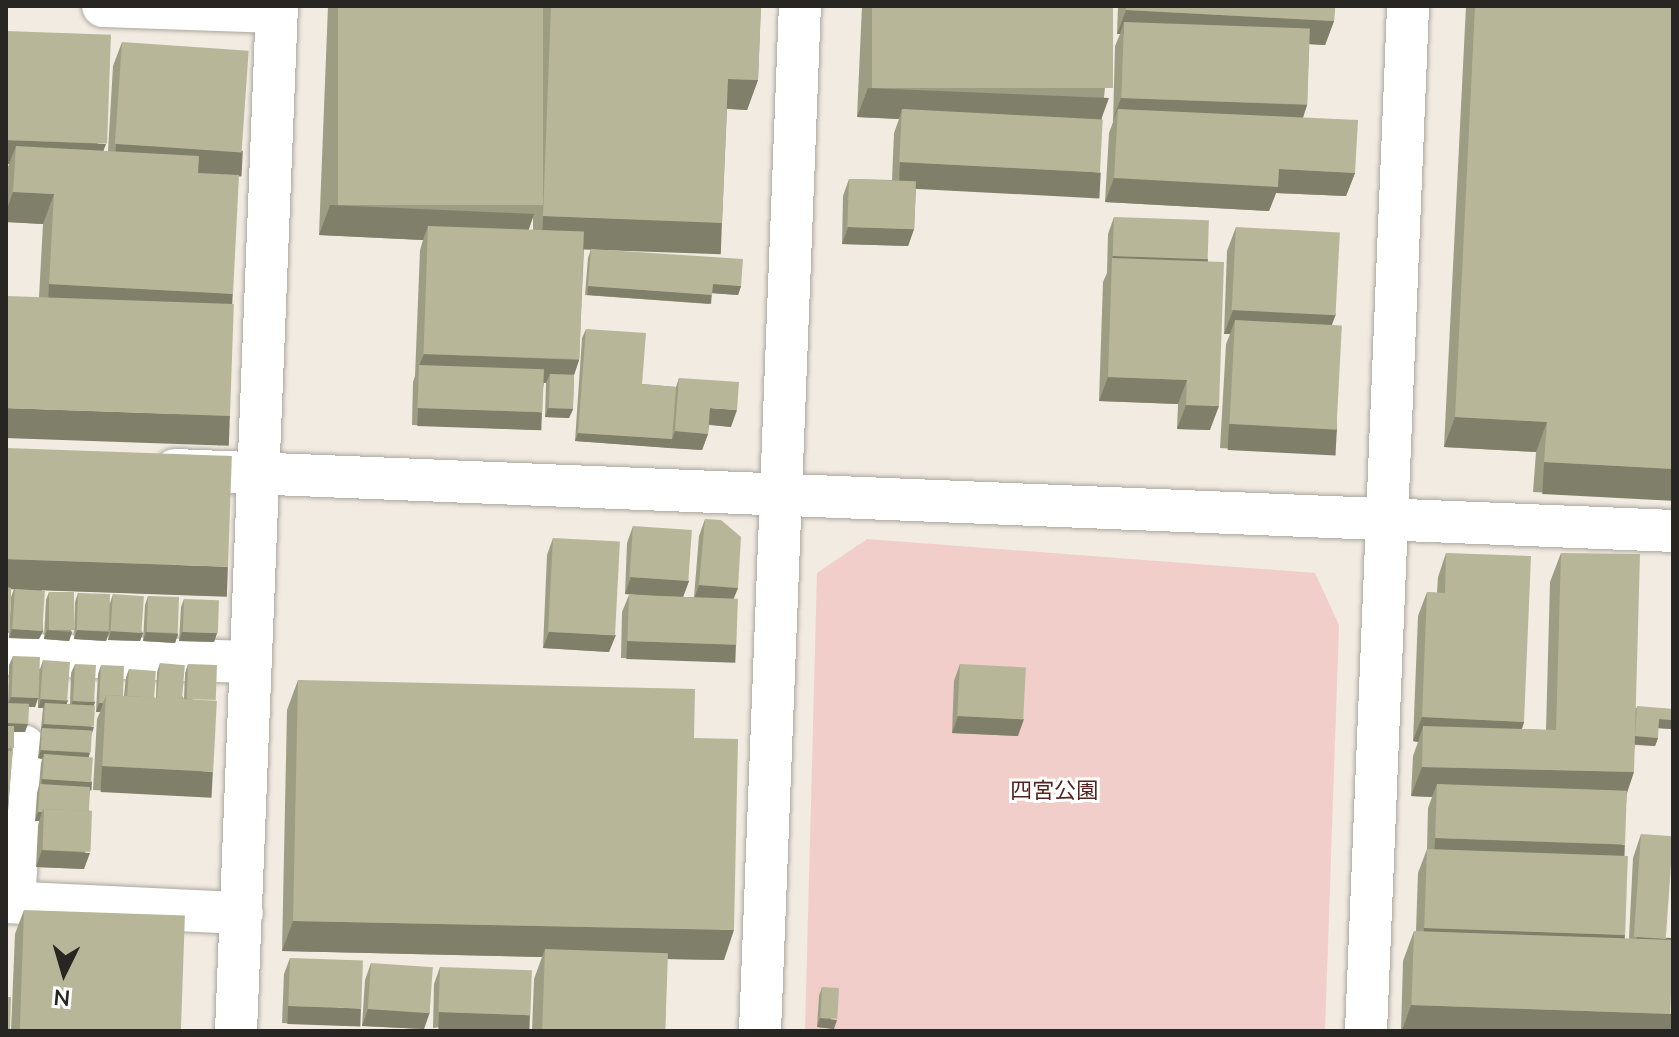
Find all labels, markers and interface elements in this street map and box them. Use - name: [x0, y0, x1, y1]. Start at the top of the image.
- park label: 四宮公園: [1010, 779, 1098, 805]
- north arrow: [24, 933, 104, 1013]
- text: N: [52, 981, 71, 1013]

